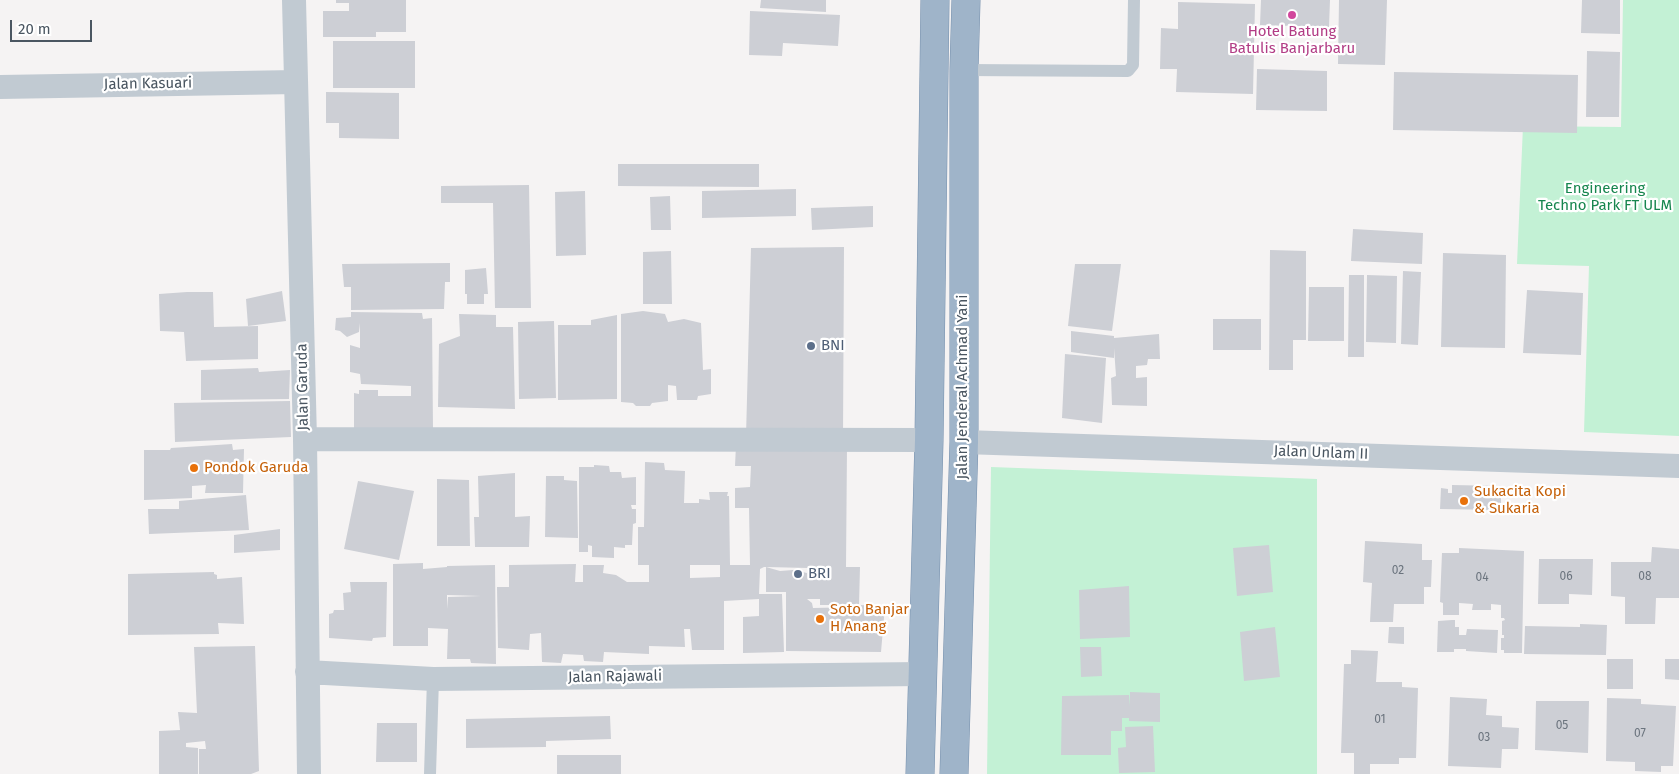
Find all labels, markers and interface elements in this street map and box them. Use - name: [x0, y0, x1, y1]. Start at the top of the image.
- marker: Hotel Batung Batulis Banjarbaru: [1286, 9, 1298, 21]
- scale bar: [12, 10, 95, 42]
- text: 20 m: [18, 20, 51, 38]
- place label: Hotel Batung Batulis Banjarbaru: [1229, 23, 1355, 58]
- street label: Jalan Kasuari: [104, 74, 192, 94]
- park label: Engineering Techno Park FT ULM: [1538, 180, 1672, 215]
- street label: Jalan Jenderal Achmad Yani: [954, 295, 972, 479]
- place label: BNI: [821, 337, 845, 355]
- marker: BNI: [805, 340, 817, 352]
- street label: Jalan Garuda: [293, 343, 313, 431]
- street label: Jalan Unlam II: [1273, 442, 1369, 464]
- place label: Pondok Garuda: [204, 459, 308, 477]
- marker: Pondok Garuda: [188, 462, 200, 474]
- place label: Sukacita Kopi & Sukaria: [1474, 483, 1566, 518]
- marker: Sukacita Kopi & Sukaria: [1458, 495, 1470, 507]
- house number: 02: [1392, 564, 1404, 578]
- place label: BRI: [808, 565, 831, 583]
- marker: BRI: [792, 568, 804, 580]
- house number: 06: [1559, 570, 1573, 584]
- house number: 08: [1638, 570, 1652, 584]
- house number: 04: [1475, 571, 1489, 585]
- place label: Soto Banjar H Anang: [830, 601, 909, 636]
- marker: Soto Banjar H Anang: [814, 613, 826, 625]
- street label: Jalan Rajawali: [568, 667, 662, 687]
- house number: 01: [1374, 713, 1386, 727]
- house number: 05: [1556, 719, 1568, 733]
- house number: 07: [1634, 727, 1646, 741]
- house number: 03: [1478, 731, 1490, 745]

